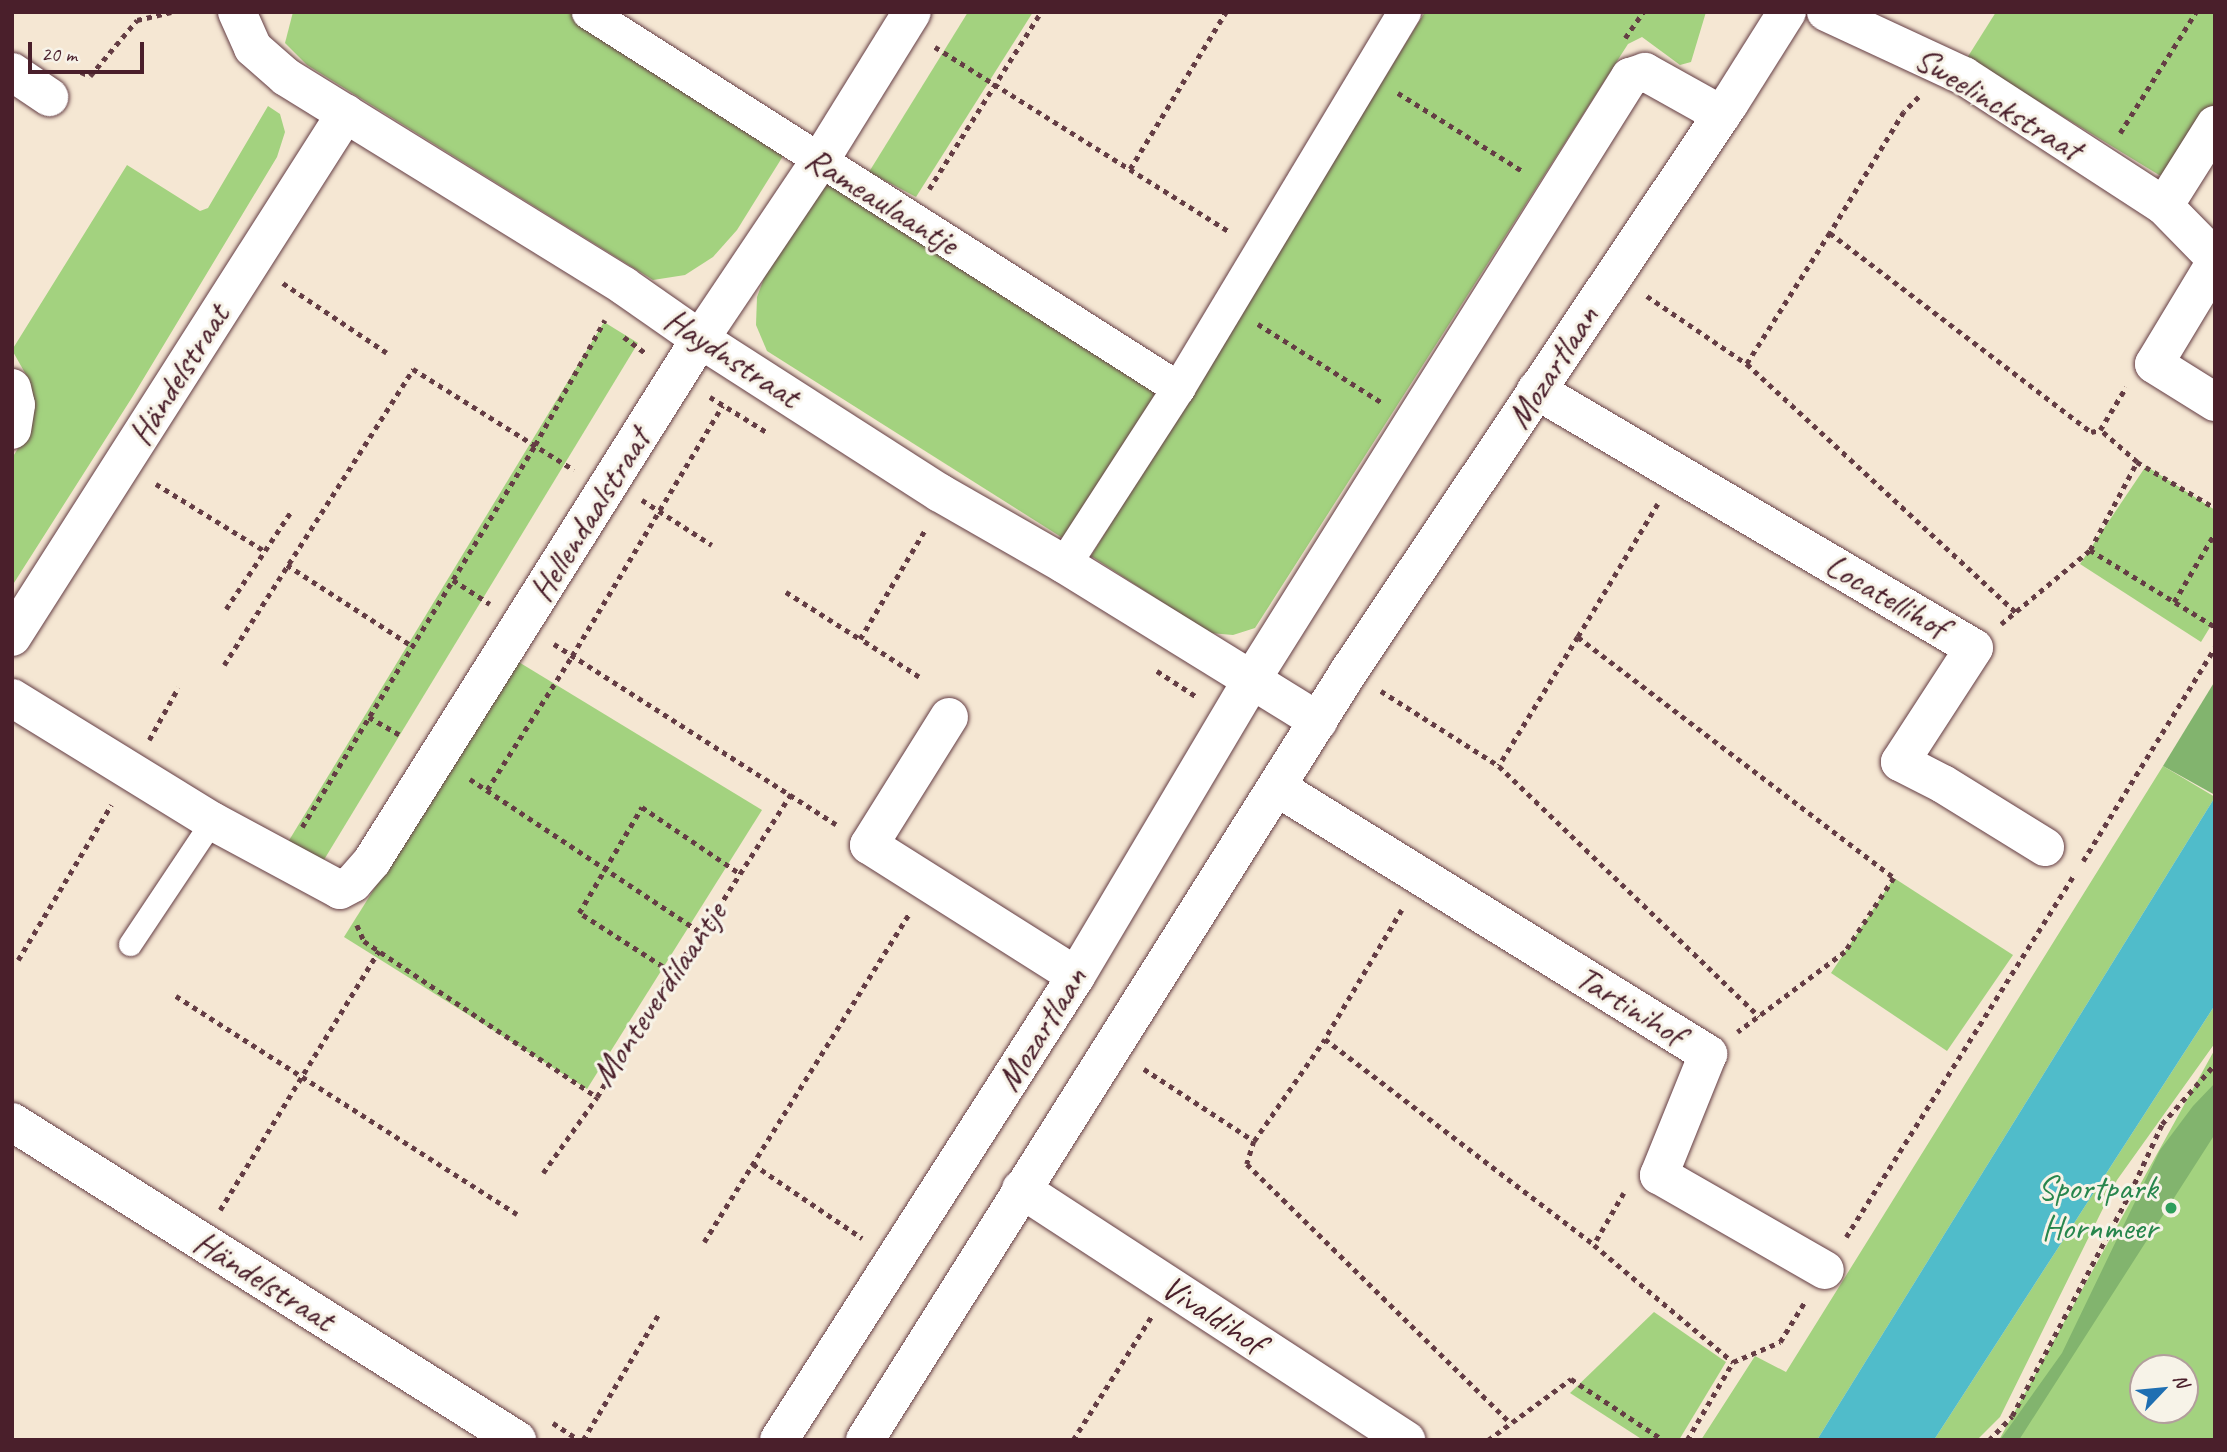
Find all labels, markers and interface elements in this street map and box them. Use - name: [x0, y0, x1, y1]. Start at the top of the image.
- scale bar: [32, 28, 147, 72]
- street label: Sweelinckstraat: [1907, 38, 2089, 170]
- text: 20 m: [41, 41, 77, 67]
- street label: Rameaulaantje: [798, 138, 966, 264]
- street label: Händelstraat: [119, 297, 239, 453]
- street label: Mozartlaan: [1498, 298, 1608, 436]
- street label: Haydnstraat: [656, 299, 808, 417]
- street label: Hellendaalstraat: [520, 421, 660, 609]
- street label: Locatellihof: [1818, 544, 1954, 648]
- street label: Monteverdilaantje: [582, 894, 736, 1094]
- street label: Tartinihof: [1568, 956, 1692, 1056]
- street label: Mozartlaan: [988, 959, 1096, 1099]
- place label: Sportpark Hornmeer: [2038, 1167, 2157, 1249]
- marker: Sportpark Hornmeer: [2163, 1200, 2179, 1216]
- street label: Händelstraat: [186, 1221, 342, 1341]
- street label: Vivaldihof: [1153, 1266, 1273, 1364]
- north arrow: [2129, 1354, 2199, 1424]
- text: N: [2168, 1370, 2194, 1391]

